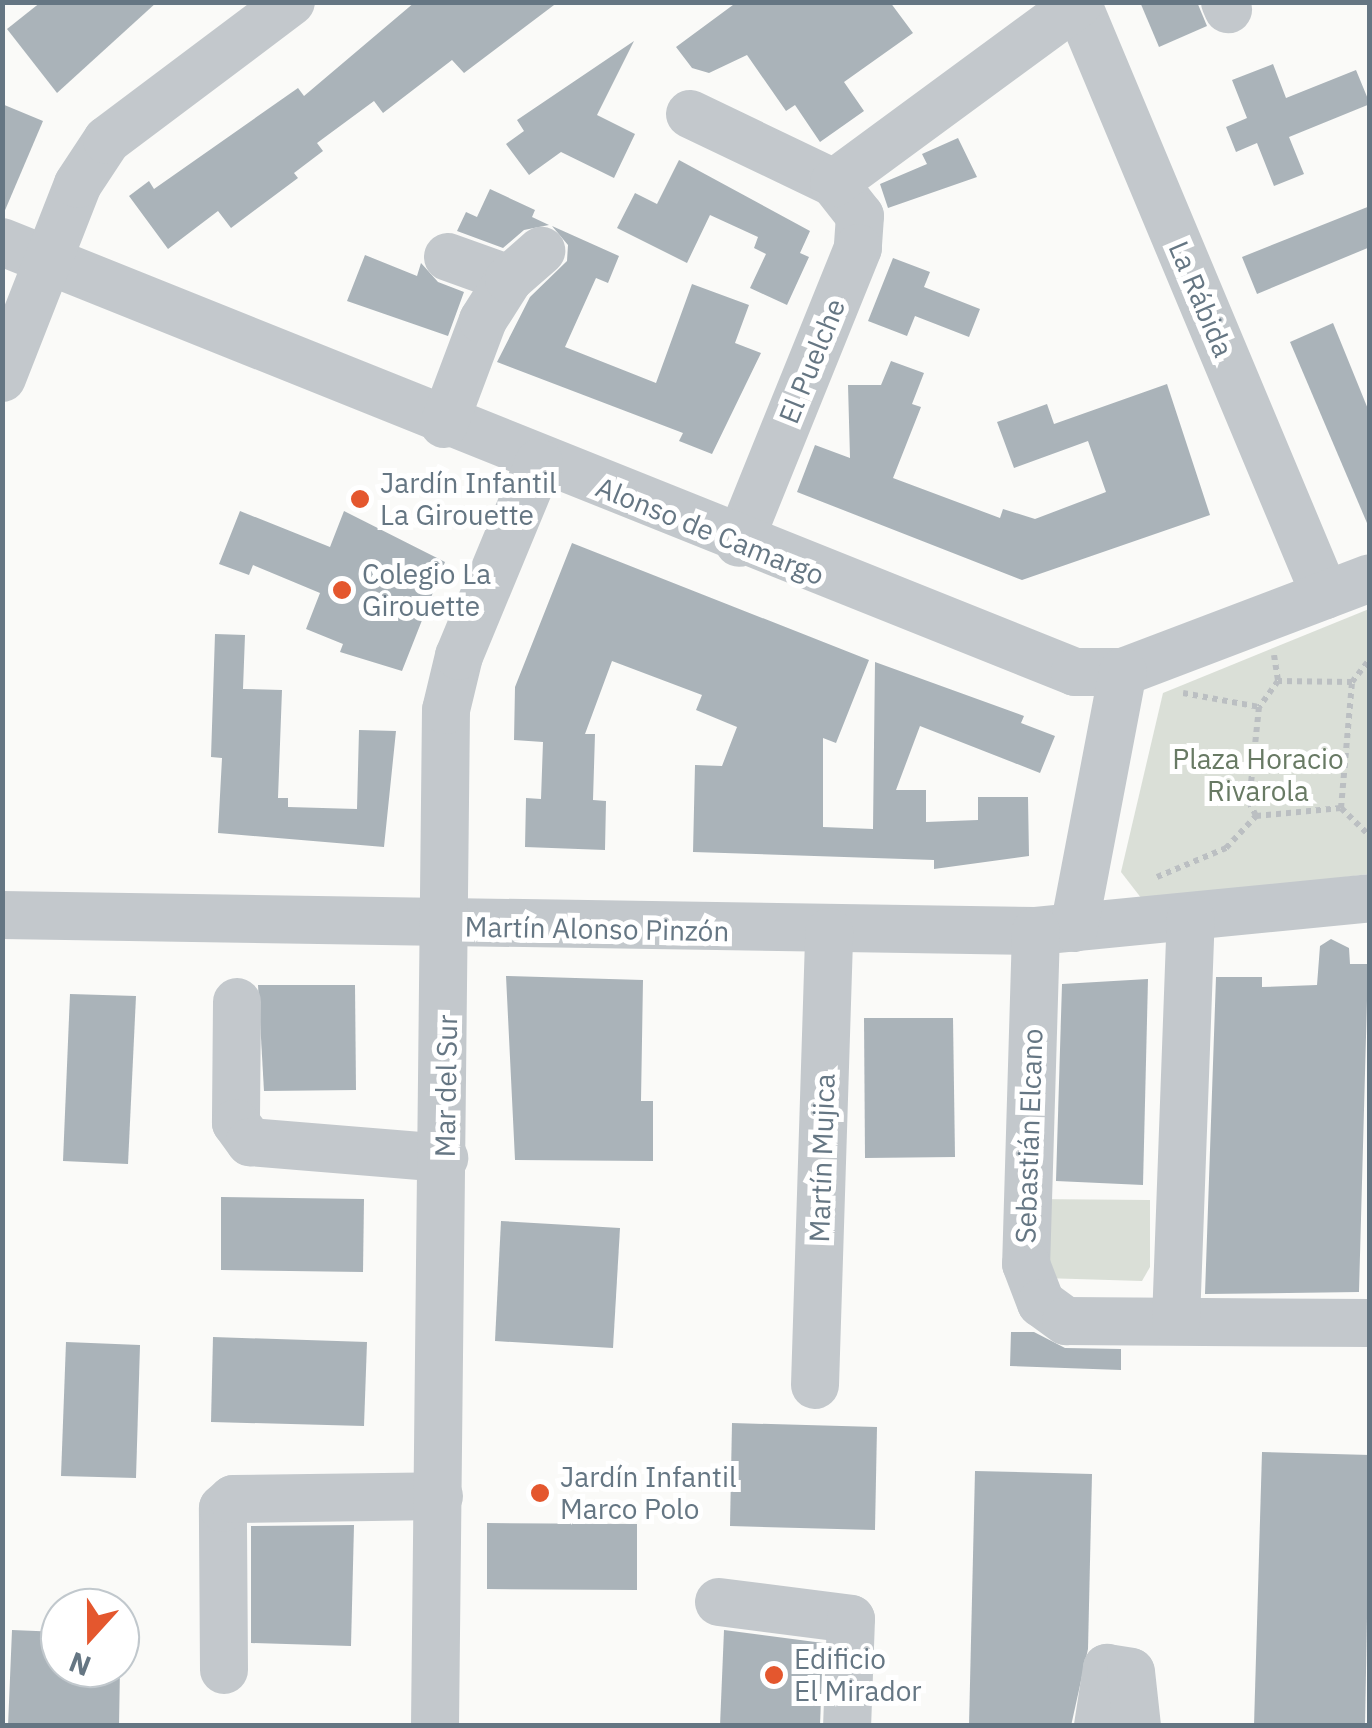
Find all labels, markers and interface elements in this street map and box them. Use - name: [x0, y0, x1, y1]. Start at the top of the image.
- street label: La Rábida: [1162, 236, 1240, 362]
- street label: El Puelche: [772, 294, 852, 428]
- place label: Jardín Infantil La Girouette: [380, 466, 557, 532]
- street label: Alonso de Camargo: [591, 470, 829, 592]
- marker: Jardín Infantil La Girouette: [349, 488, 371, 510]
- place label: Colegio La Girouette: [362, 557, 491, 623]
- marker: Colegio La Girouette: [331, 579, 353, 601]
- park label: Plaza Horacio Rivarola: [1172, 742, 1344, 808]
- street label: Martín Alonso Pinzón: [464, 910, 730, 948]
- street label: Mar del Sur: [428, 1014, 464, 1158]
- street label: Sebastián Elcano: [1008, 1028, 1050, 1244]
- street label: Martín Mujica: [802, 1073, 842, 1243]
- place label: Jardín Infantil Marco Polo: [560, 1460, 737, 1526]
- marker: Jardín Infantil Marco Polo: [529, 1482, 551, 1504]
- north arrow: [40, 1588, 140, 1688]
- place label: Edificio El Mirador: [794, 1642, 922, 1708]
- text: N: [64, 1644, 96, 1686]
- marker: Edificio El Mirador: [763, 1664, 785, 1686]

